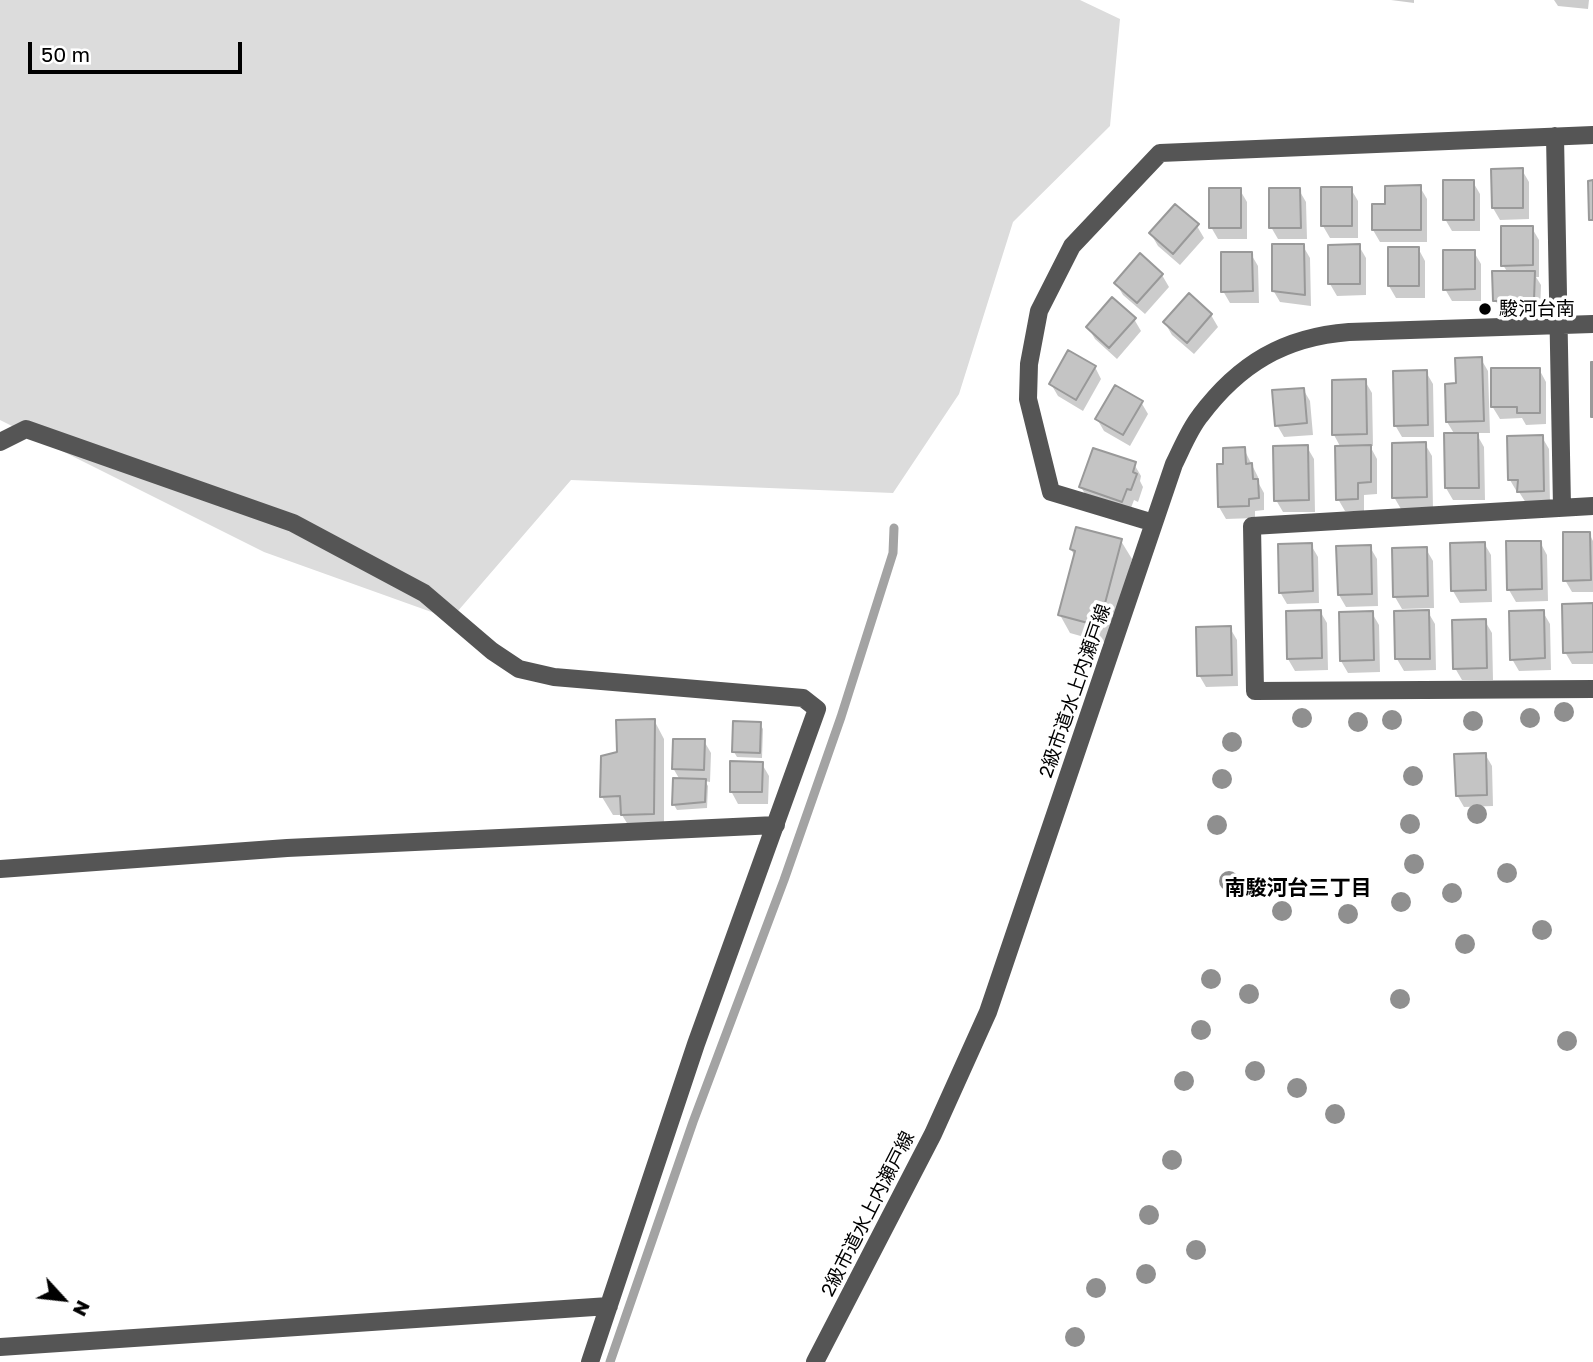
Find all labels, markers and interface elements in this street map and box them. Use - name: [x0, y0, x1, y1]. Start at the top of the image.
- scale bar: [32, 28, 245, 72]
- text: 50 m: [41, 41, 90, 67]
- place label: 駿河台南: [1499, 298, 1575, 320]
- marker: 駿河台南: [1477, 301, 1493, 317]
- street label: 2級市道水上内瀬戸線: [1035, 601, 1115, 781]
- district label: 南駿河台三丁目: [1225, 875, 1371, 901]
- street label: 2級市道水上内瀬戸線: [817, 1128, 919, 1300]
- north arrow: [28, 1264, 98, 1334]
- text: N: [69, 1297, 96, 1320]

